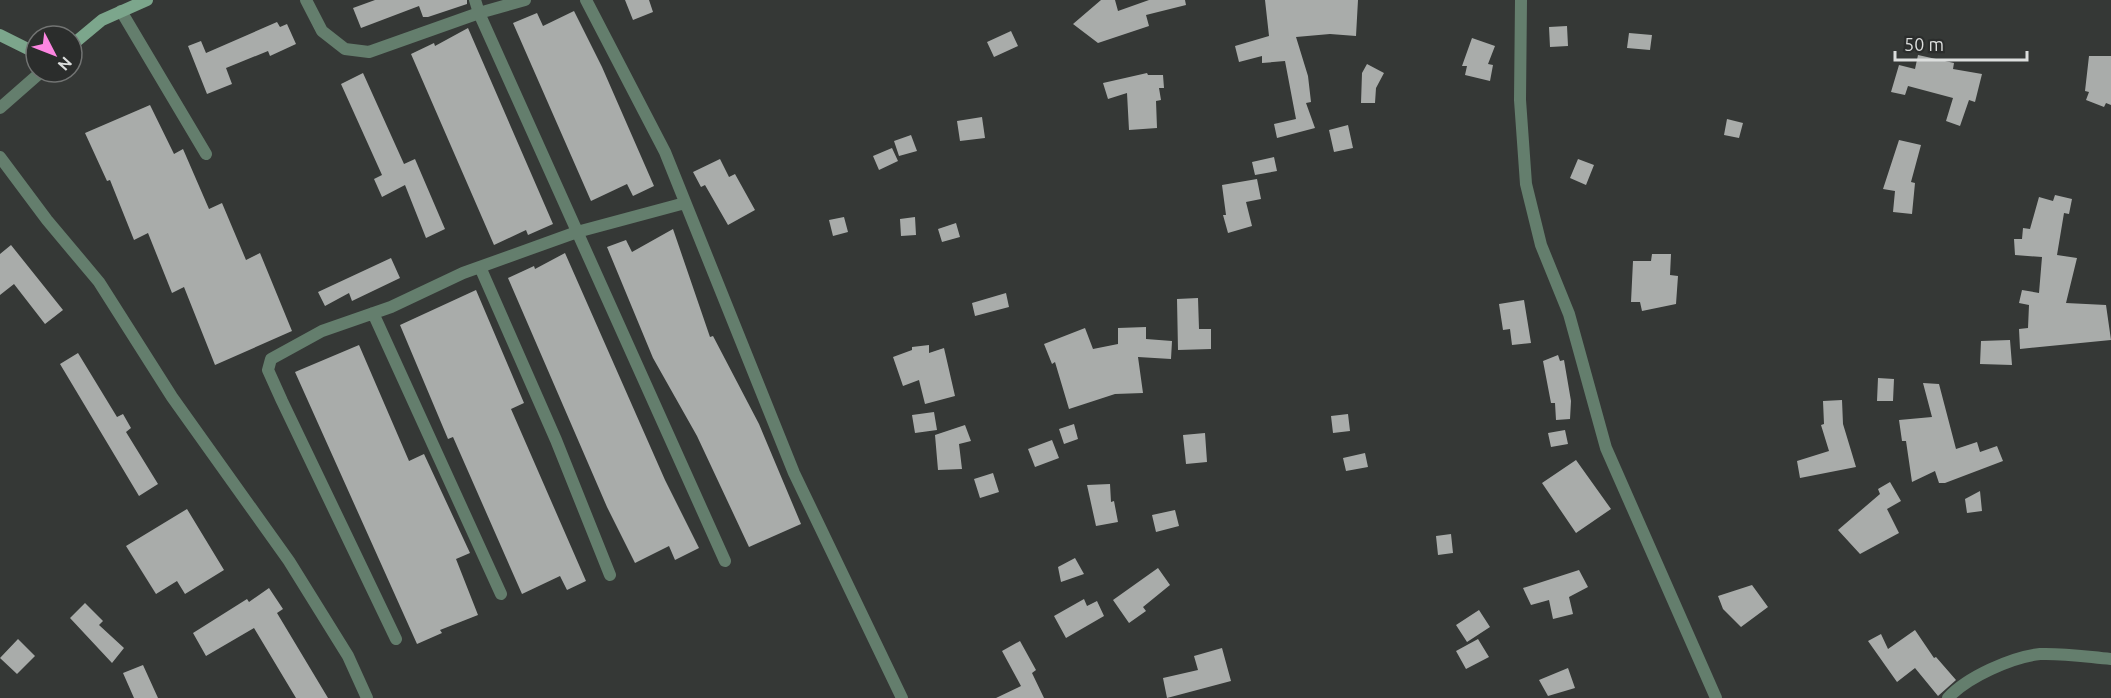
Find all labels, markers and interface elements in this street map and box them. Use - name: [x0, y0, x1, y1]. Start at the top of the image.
- north arrow: [24, 24, 84, 84]
- scale bar: [1895, 24, 2027, 62]
- text: 50 m: [1904, 34, 1944, 54]
- text: N: [54, 54, 76, 74]

